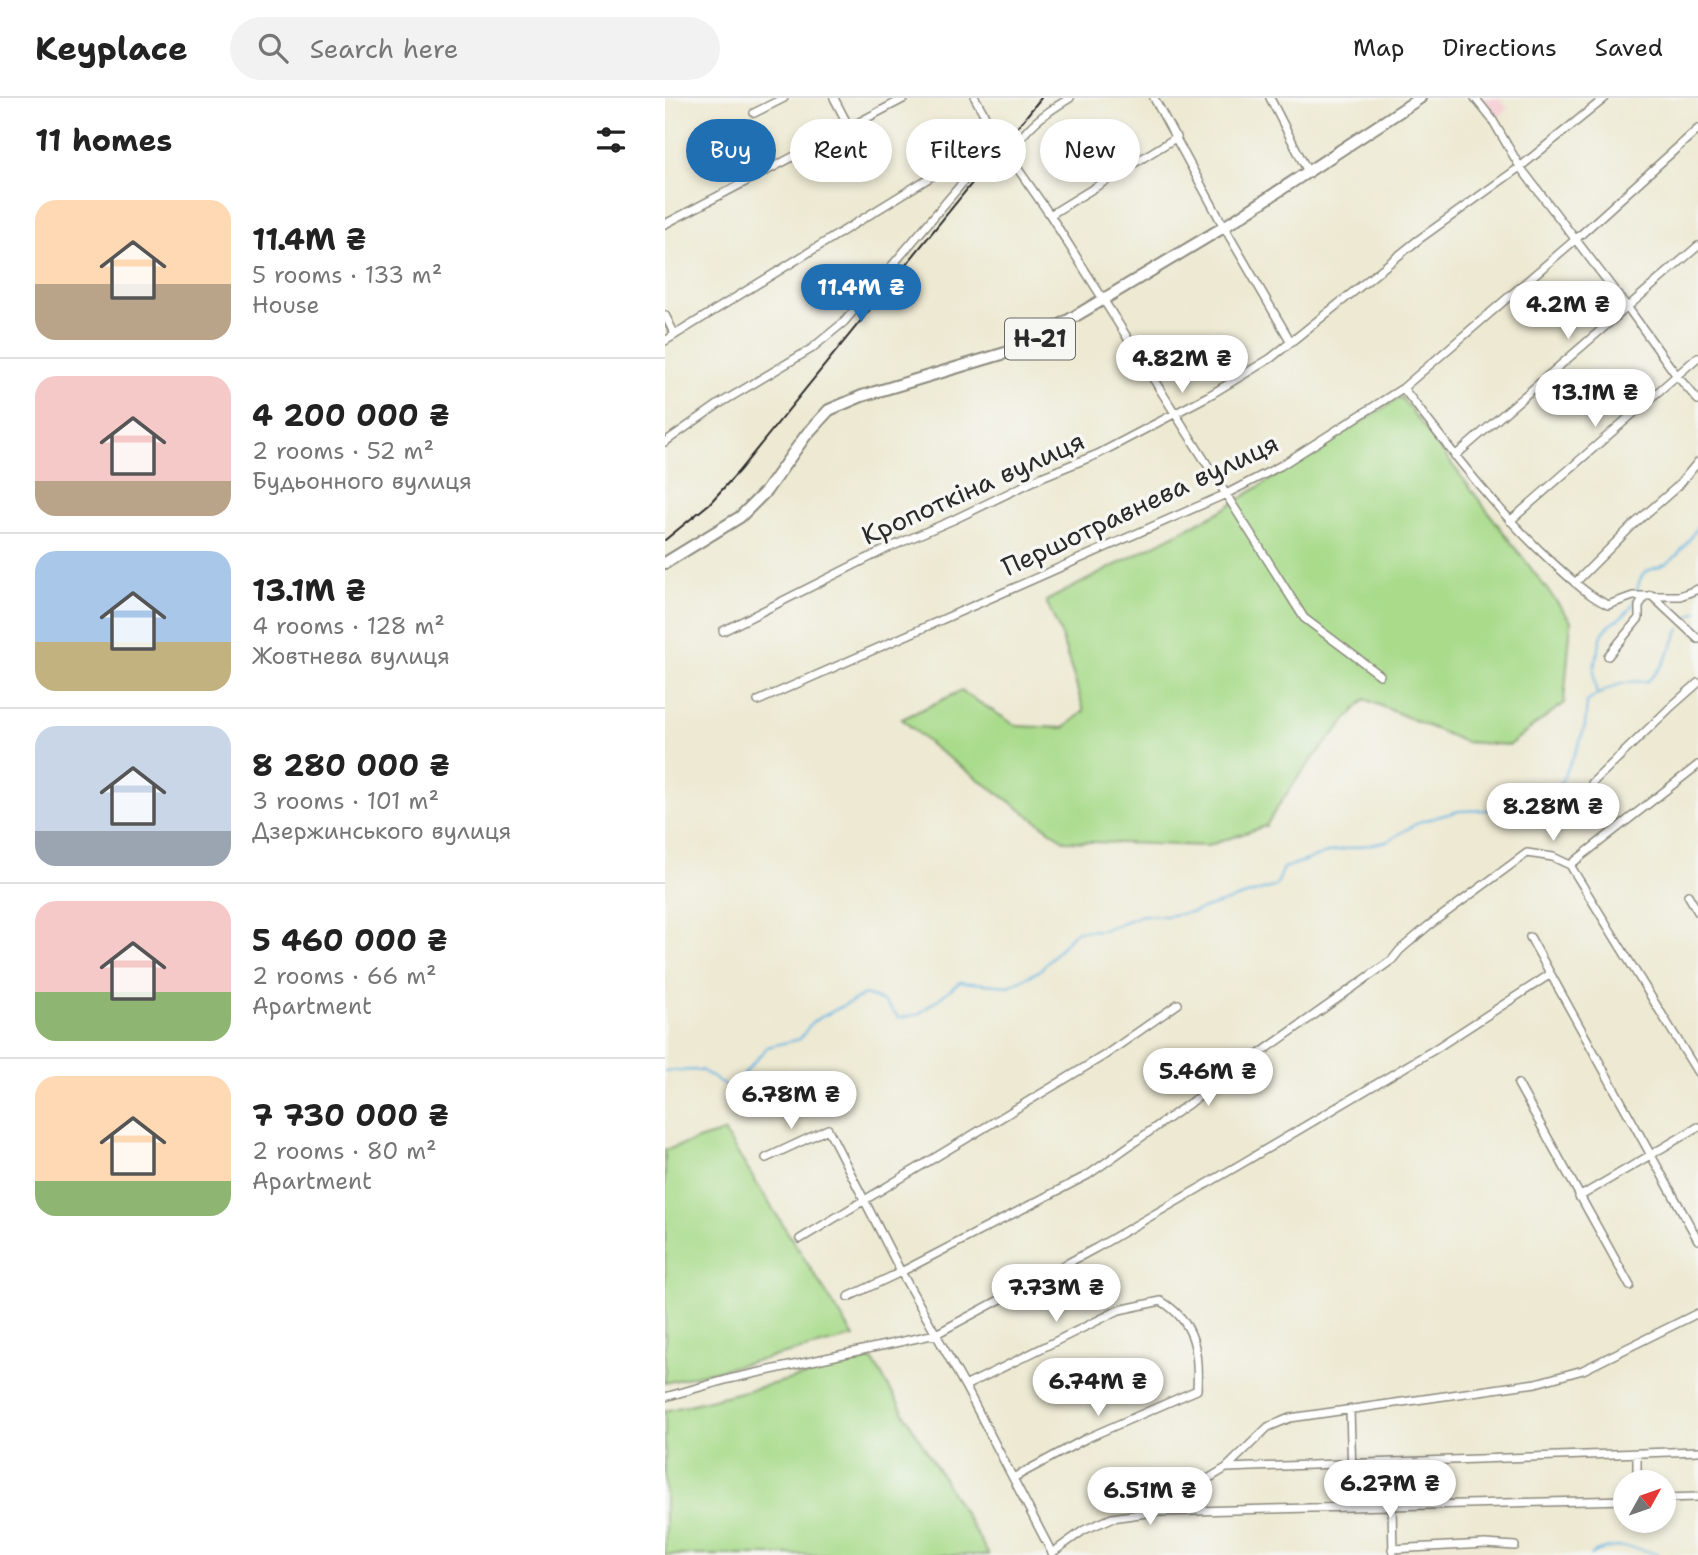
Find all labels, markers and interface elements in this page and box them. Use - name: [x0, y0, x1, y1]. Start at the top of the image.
- search box: [230, 17, 720, 80]
- text: Keyplace: [35, 26, 188, 71]
- icon: search: [254, 29, 292, 67]
- text: Search here: [310, 31, 458, 66]
- text: Map: [1353, 32, 1404, 64]
- text: Directions: [1442, 32, 1557, 64]
- text: Saved: [1595, 32, 1663, 64]
- chip: Buy: [686, 119, 776, 182]
- chip: Rent: [790, 119, 892, 182]
- chip: Filters: [906, 119, 1026, 182]
- chip: New: [1040, 119, 1140, 182]
- text: 11 homes: [35, 120, 172, 161]
- icon: filters: [592, 121, 630, 159]
- text: 11.4M ₴: [252, 219, 367, 260]
- icon: home: [91, 228, 175, 312]
- text: 5 rooms · 133 m²: [252, 260, 442, 290]
- pin: 11.4M ₴: [796, 264, 926, 324]
- text: 11.4M ₴: [817, 272, 905, 302]
- pin: 4.2M ₴: [1511, 282, 1625, 341]
- text: 4.2M ₴: [1526, 289, 1610, 319]
- text: House: [252, 290, 320, 320]
- road number: Н-21: [1005, 319, 1075, 360]
- pin: 4.82M ₴: [1117, 336, 1247, 395]
- text: 4.82M ₴: [1132, 343, 1232, 373]
- pin: 13.1M ₴: [1530, 370, 1660, 429]
- text: 13.1M ₴: [1551, 377, 1639, 407]
- text: 4 200 000 ₴: [252, 395, 450, 436]
- icon: home: [91, 404, 175, 488]
- street label: Кропоткіна вулиця: [856, 423, 1090, 552]
- street label: Першотравнева вулиця: [996, 425, 1284, 584]
- text: 2 rooms · 52 m²: [252, 436, 434, 466]
- text: Будьонного вулиця: [252, 466, 472, 496]
- text: 13.1M ₴: [252, 570, 366, 611]
- icon: home: [91, 579, 175, 663]
- text: 4 rooms · 128 m²: [252, 611, 445, 641]
- text: Жовтнева вулиця: [252, 641, 450, 671]
- text: 8 280 000 ₴: [252, 745, 450, 786]
- icon: home: [91, 754, 175, 838]
- pin: 8.28M ₴: [1488, 784, 1618, 843]
- text: 3 rooms · 101 m²: [252, 786, 439, 816]
- text: 8.28M ₴: [1503, 791, 1603, 821]
- text: Дзержинського вулиця: [252, 816, 512, 846]
- text: 5 460 000 ₴: [252, 920, 448, 961]
- icon: home: [91, 929, 175, 1013]
- text: 2 rooms · 66 m²: [252, 961, 437, 991]
- text: Apartment: [252, 991, 372, 1021]
- pin: 5.46M ₴: [1143, 1048, 1273, 1108]
- text: 5.46M ₴: [1159, 1056, 1257, 1086]
- pin: 6.78M ₴: [726, 1072, 856, 1131]
- text: 6.78M ₴: [742, 1079, 840, 1109]
- text: 7 730 000 ₴: [252, 1095, 449, 1136]
- icon: home: [91, 1104, 175, 1188]
- text: 2 rooms · 80 m²: [252, 1136, 437, 1166]
- text: Apartment: [252, 1166, 372, 1196]
- pin: 7.73M ₴: [991, 1264, 1121, 1324]
- text: 7.73M ₴: [1008, 1272, 1104, 1302]
- pin: 6.74M ₴: [1033, 1358, 1163, 1418]
- text: 6.74M ₴: [1049, 1366, 1147, 1396]
- pin: 6.27M ₴: [1325, 1460, 1455, 1520]
- pin: 6.51M ₴: [1085, 1468, 1215, 1527]
- text: 6.27M ₴: [1340, 1468, 1440, 1498]
- north arrow: [1613, 1470, 1677, 1533]
- map controls: [1613, 1470, 1676, 1533]
- text: 6.51M ₴: [1103, 1475, 1197, 1505]

